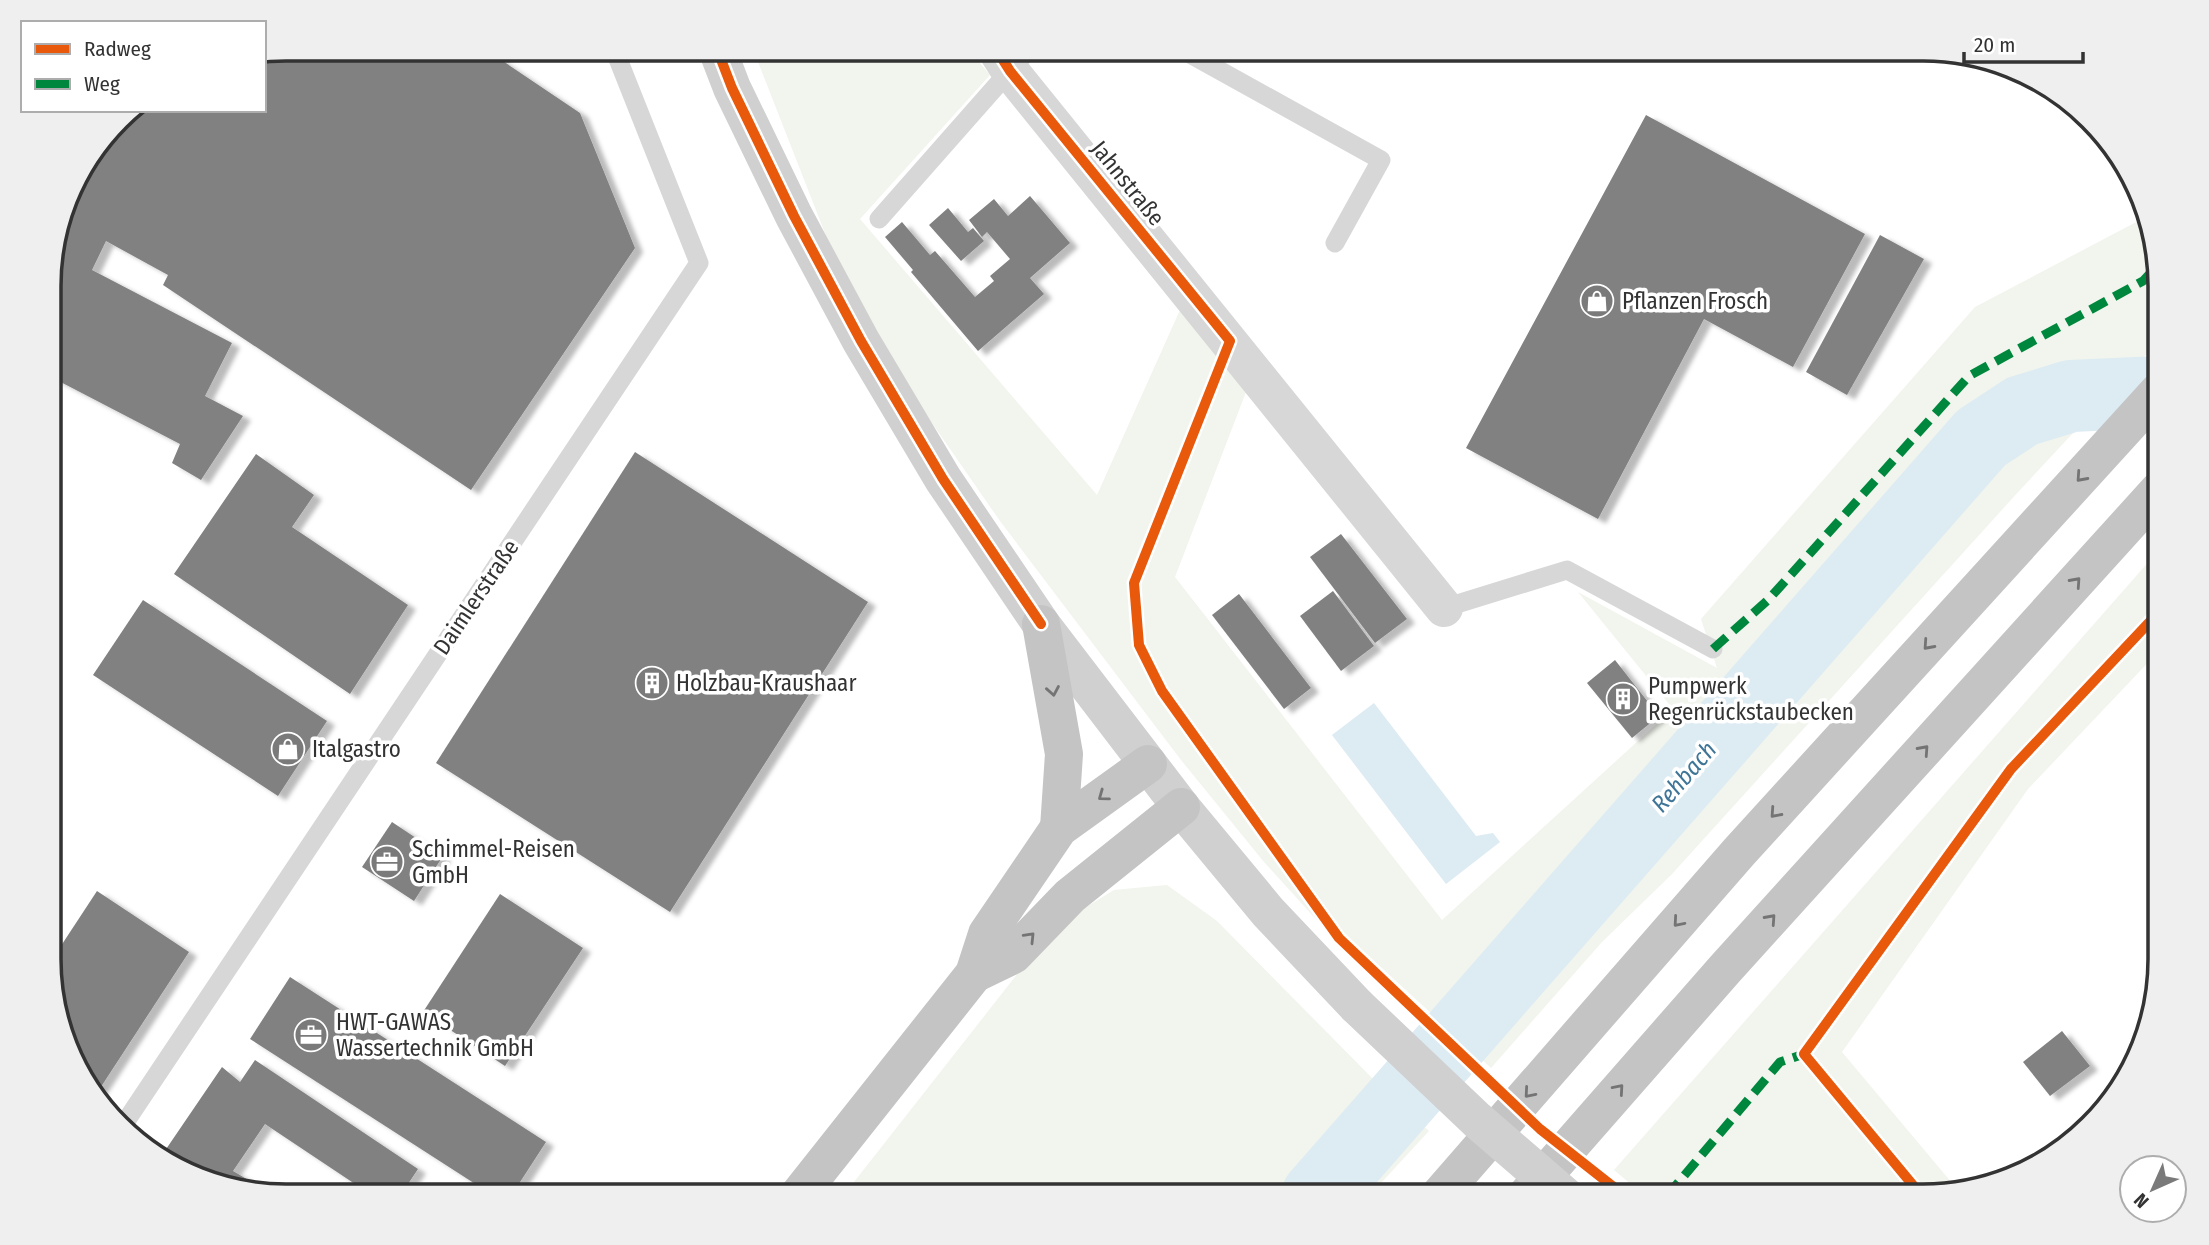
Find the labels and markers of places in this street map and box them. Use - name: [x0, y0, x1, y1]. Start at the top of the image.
- shop icon: Pflanzen Frosch: [1578, 282, 1616, 320]
- place label: Pflanzen Frosch: [1622, 287, 1768, 315]
- building icon: Holzbau-Kraushaar: [633, 664, 671, 702]
- place label: Holzbau-Kraushaar: [676, 669, 856, 697]
- place label: Pumpwerk Regenrückstaubecken: [1648, 672, 1854, 726]
- building icon: Pumpwerk Regenrückstaubecken: [1604, 680, 1642, 718]
- shop icon: Italgastro: [269, 730, 307, 768]
- place label: Italgastro: [312, 735, 401, 763]
- place label: Schimmel-Reisen GmbH: [412, 835, 575, 889]
- office icon: Schimmel-Reisen GmbH: [368, 843, 406, 881]
- place label: HWT-GAWAS Wassertechnik GmbH: [336, 1008, 534, 1062]
- office icon: HWT-GAWAS Wassertechnik GmbH: [292, 1016, 330, 1054]

